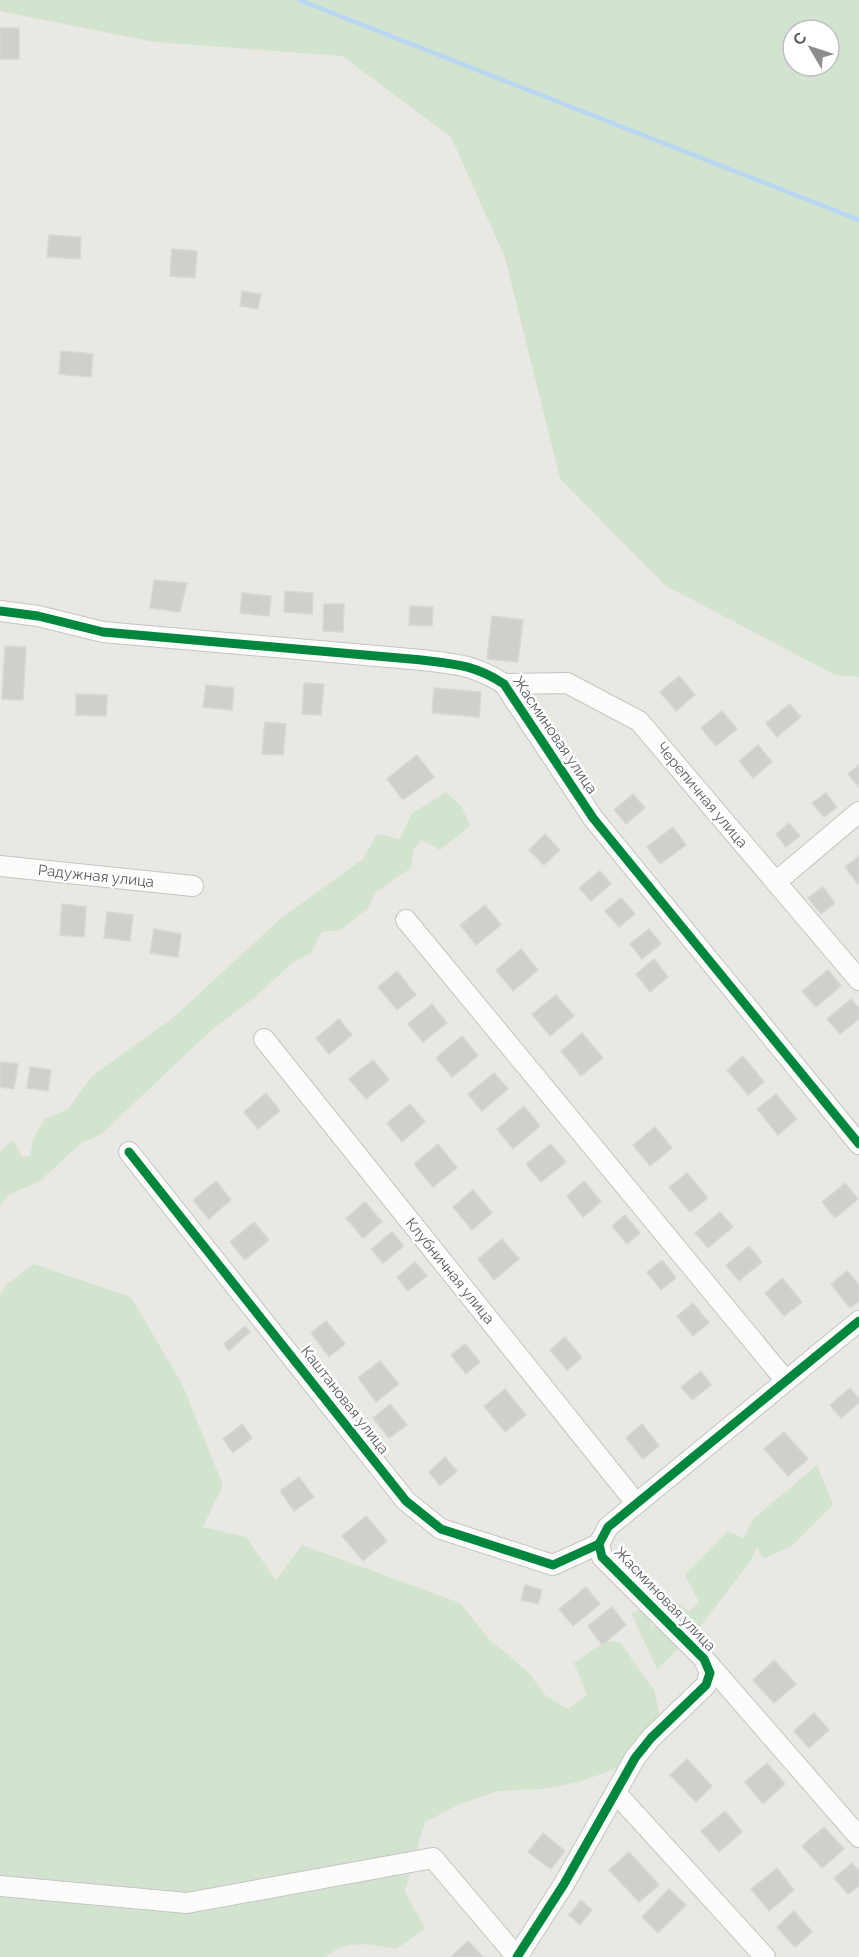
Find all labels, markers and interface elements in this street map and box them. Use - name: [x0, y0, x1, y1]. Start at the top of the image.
- north arrow: [781, 18, 841, 78]
- text: С: [789, 29, 811, 49]
- street label: Жасминовая улица: [509, 673, 601, 797]
- street label: Черепичная улица: [653, 739, 751, 851]
- street label: Радужная улица: [37, 861, 155, 891]
- street label: Клубничная улица: [402, 1214, 498, 1328]
- street label: Каштановая улица: [297, 1342, 393, 1458]
- street label: Жасминовая улица: [611, 1543, 719, 1655]

